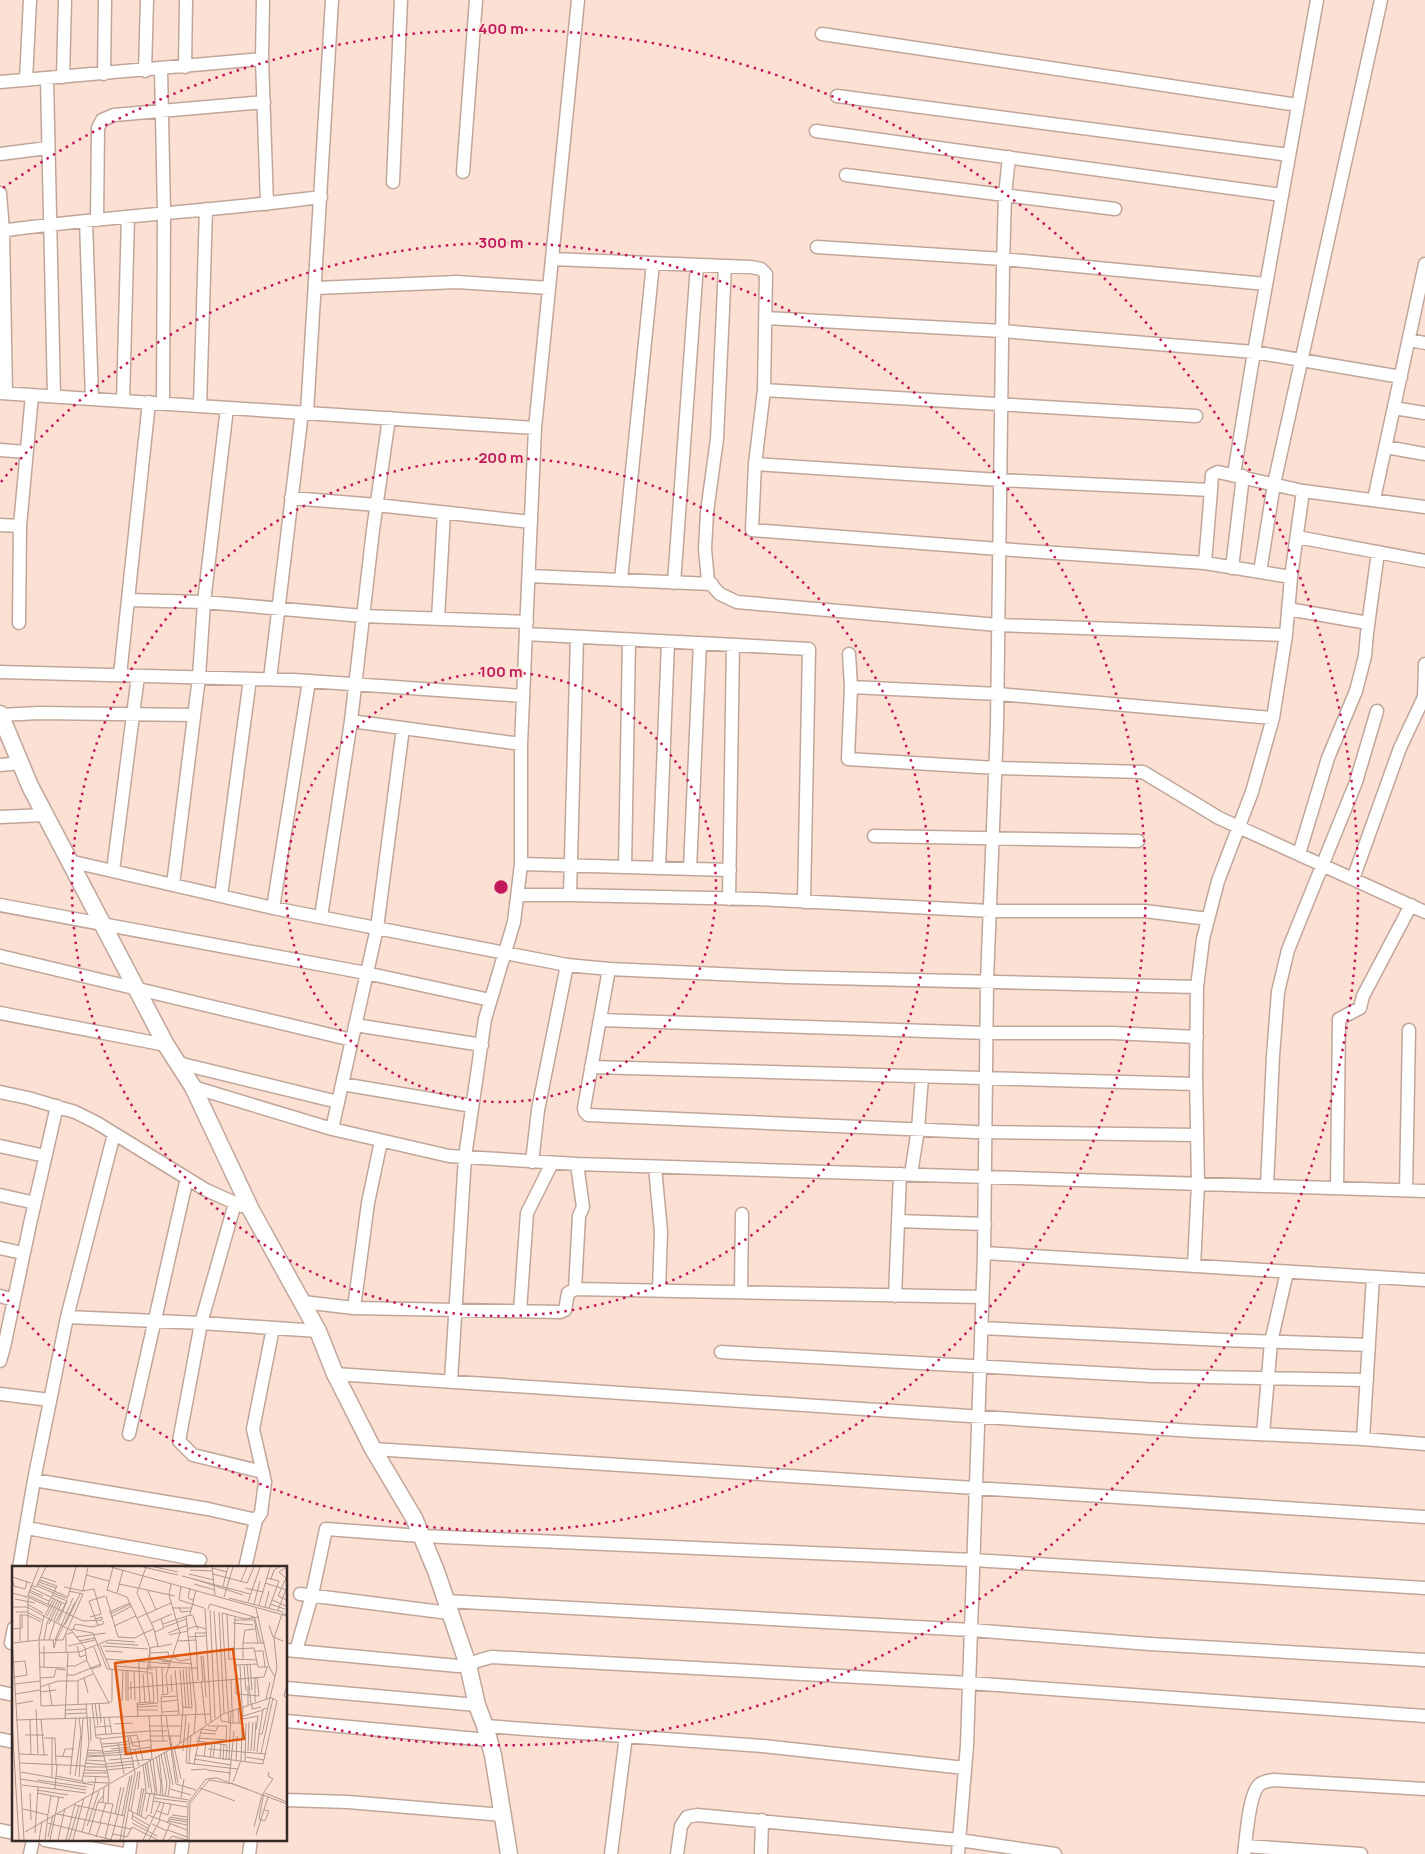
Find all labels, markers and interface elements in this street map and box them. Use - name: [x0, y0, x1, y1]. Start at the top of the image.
- text: 400 m: [478, 18, 524, 39]
- text: 300 m: [479, 232, 523, 253]
- text: 200 m: [478, 447, 524, 468]
- text: 100 m: [480, 661, 522, 682]
- centre of rings: [492, 878, 510, 896]
- inset map: [12, 1566, 288, 1842]

